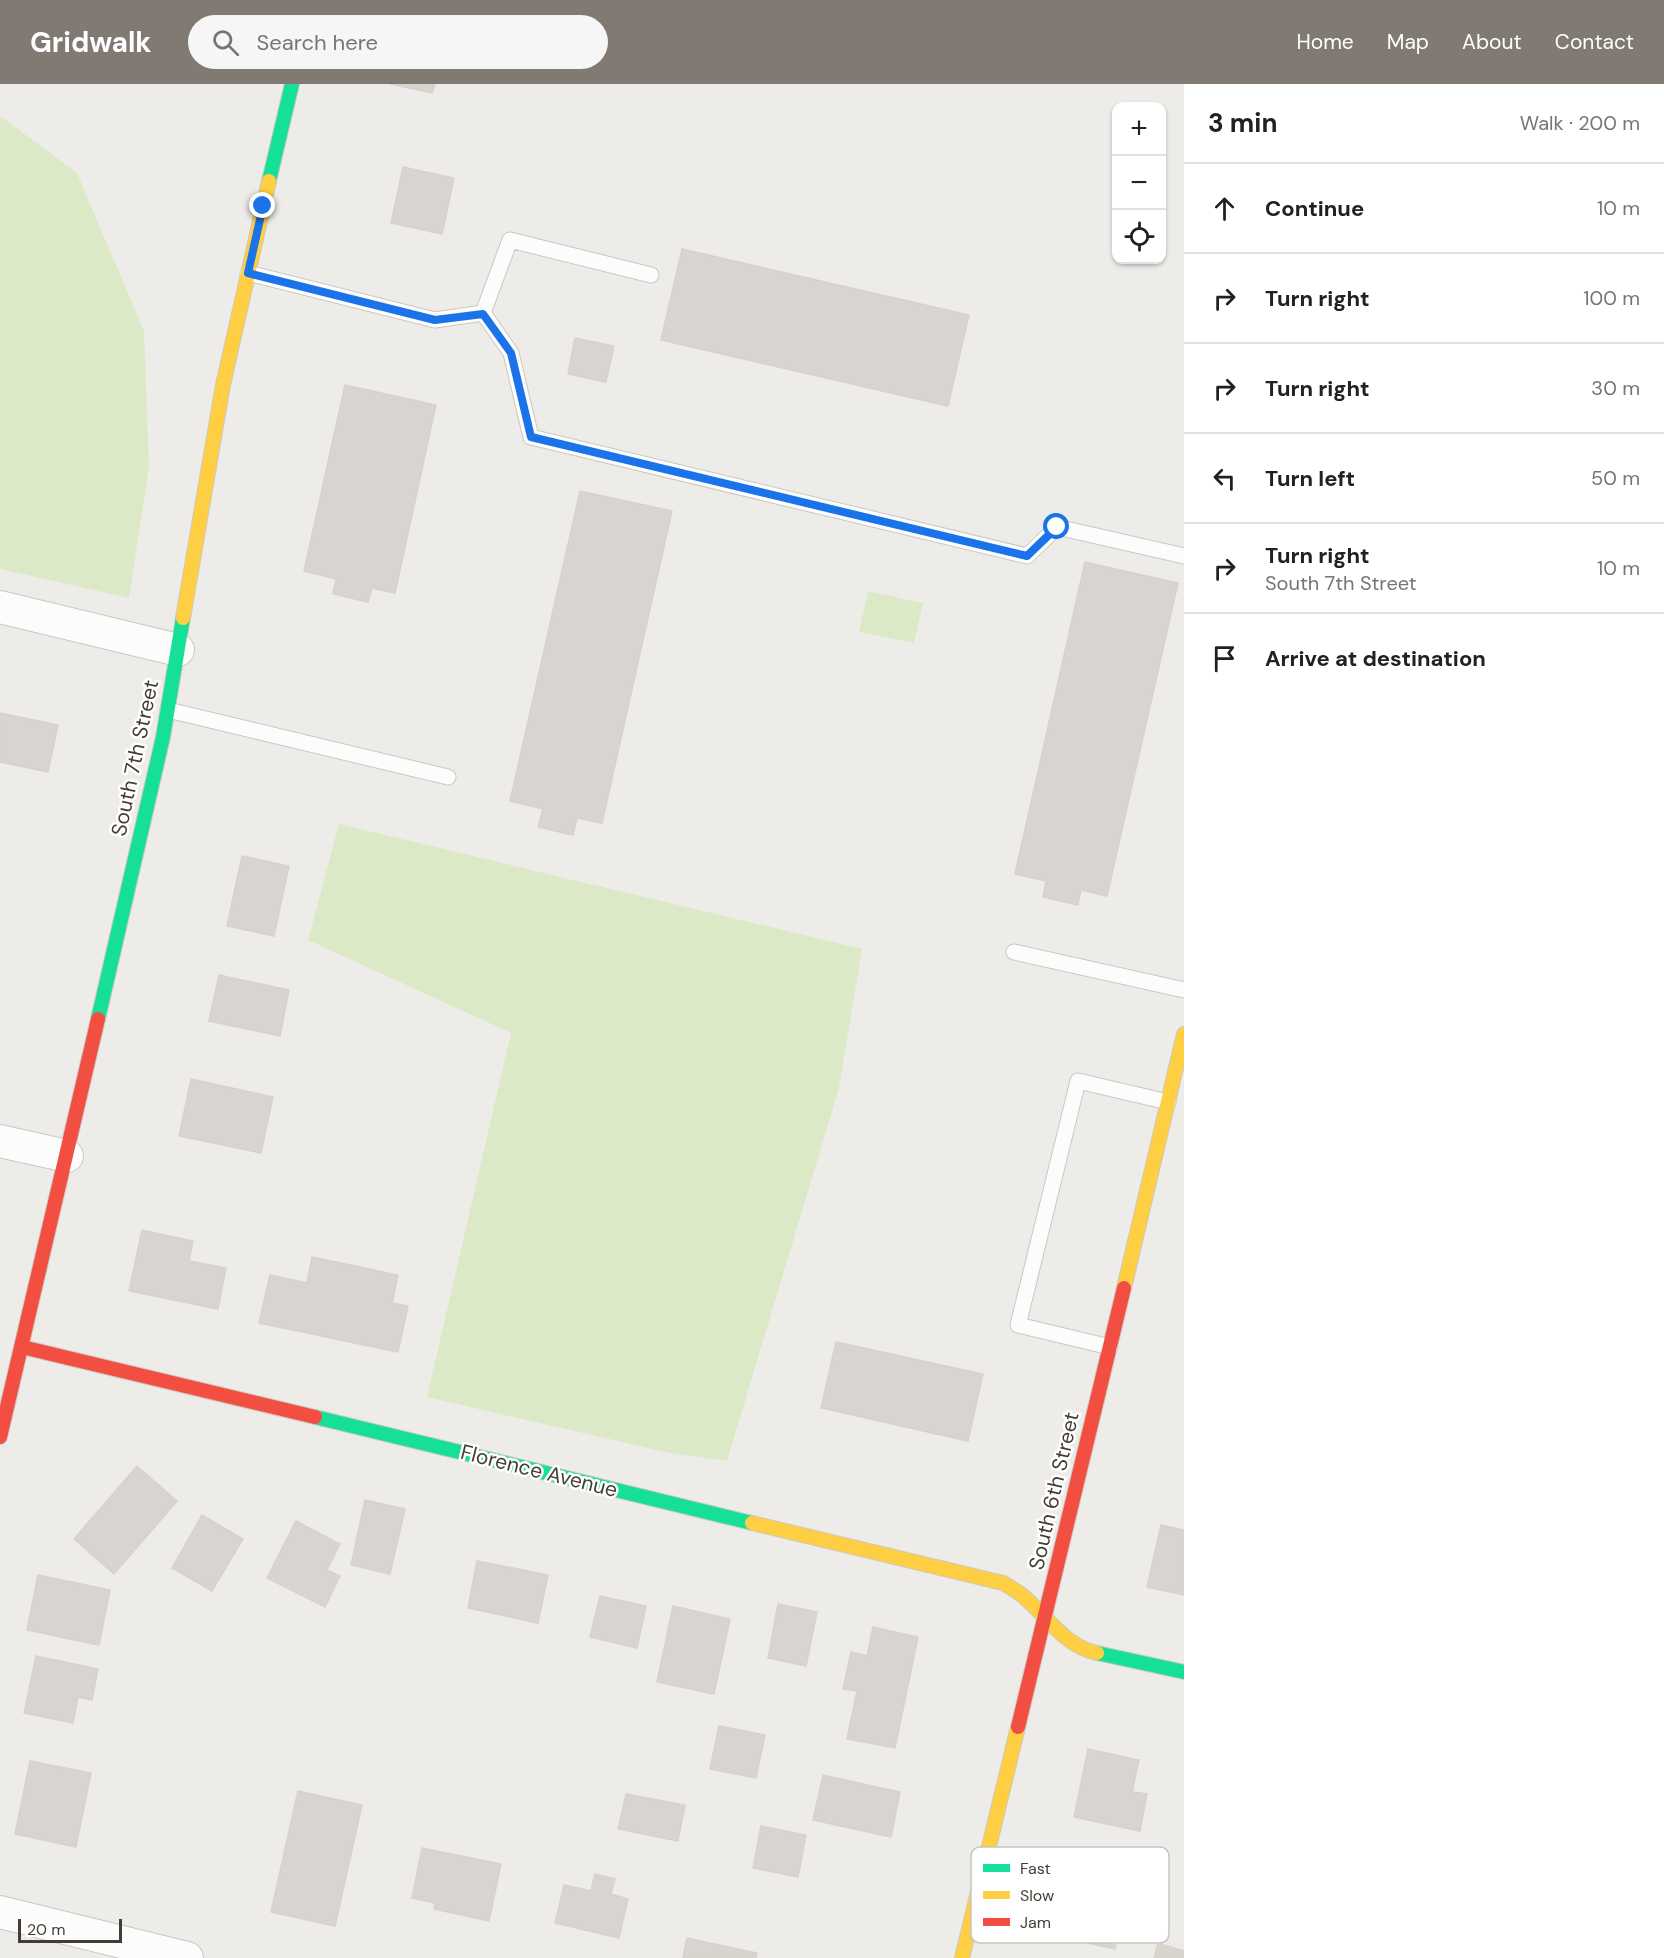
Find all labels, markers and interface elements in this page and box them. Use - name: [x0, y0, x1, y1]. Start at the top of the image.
- search box: [188, 15, 608, 69]
- text: Gridwalk: [30, 24, 152, 61]
- icon: search: [209, 26, 242, 59]
- text: Search here: [257, 28, 378, 57]
- text: Home: [1296, 28, 1354, 56]
- text: Map: [1387, 28, 1429, 56]
- text: About: [1462, 28, 1522, 56]
- text: Contact: [1555, 28, 1634, 56]
- map controls: [1112, 102, 1166, 264]
- button: +: [1112, 102, 1166, 156]
- text: 3 min: [1208, 106, 1277, 140]
- text: Walk · 200 m: [1520, 110, 1640, 136]
- button: −: [1112, 156, 1166, 210]
- route end: [249, 192, 275, 218]
- icon: ahead: [1208, 192, 1241, 225]
- text: Continue: [1265, 194, 1364, 223]
- text: 10 m: [1597, 195, 1640, 221]
- button: locate: [1112, 210, 1166, 264]
- icon: right: [1208, 282, 1241, 315]
- text: Turn right: [1265, 284, 1370, 313]
- text: 100 m: [1583, 285, 1640, 311]
- icon: right: [1208, 372, 1241, 405]
- text: Turn right: [1265, 374, 1370, 403]
- text: 30 m: [1591, 375, 1640, 401]
- icon: left: [1208, 462, 1241, 495]
- text: Turn left: [1265, 464, 1355, 493]
- text: 50 m: [1591, 465, 1640, 491]
- route start: [1043, 513, 1069, 539]
- text: Turn right: [1265, 541, 1370, 570]
- icon: right: [1208, 552, 1241, 585]
- text: 10 m: [1597, 555, 1640, 581]
- text: South 7th Street: [1265, 570, 1417, 596]
- icon: arrive: [1208, 642, 1241, 675]
- text: Arrive at destination: [1265, 644, 1486, 673]
- street label: South 7th Street: [105, 677, 165, 839]
- street label: South 6th Street: [1022, 1409, 1086, 1573]
- street label: Florence Avenue: [458, 1438, 620, 1504]
- legend: [971, 1847, 1169, 1943]
- text: Fast: [1020, 1858, 1051, 1879]
- text: Slow: [1020, 1885, 1054, 1906]
- text: Jam: [1020, 1912, 1051, 1933]
- scale bar: [18, 1916, 122, 1944]
- text: 20 m: [27, 1919, 66, 1940]

